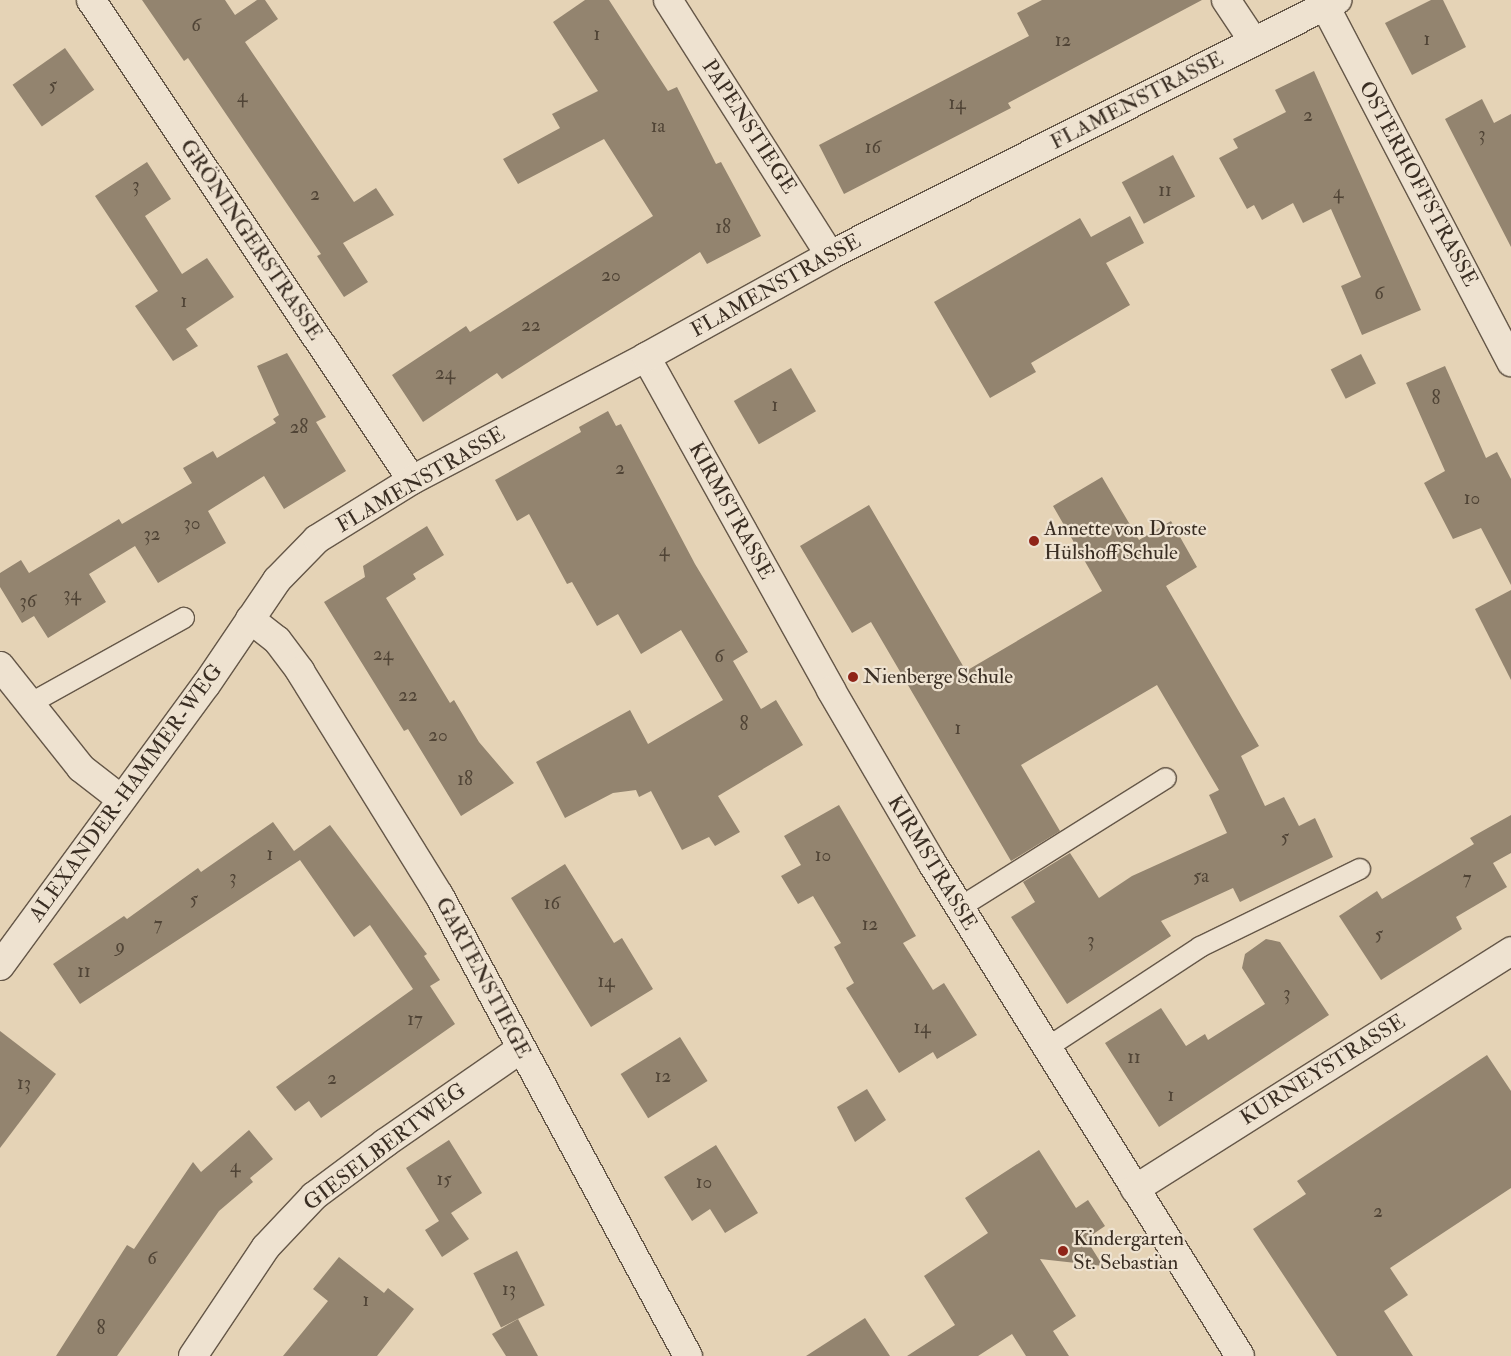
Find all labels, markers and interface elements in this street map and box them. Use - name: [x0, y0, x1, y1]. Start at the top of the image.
- house number: 6: [191, 15, 201, 37]
- house number: 1: [594, 24, 600, 46]
- house number: 1: [1424, 29, 1430, 51]
- house number: 12: [1055, 30, 1071, 52]
- street label: FLAMENSTRASSE: [1046, 47, 1228, 155]
- street label: PAPENSTIEGE: [696, 55, 802, 199]
- house number: 5: [49, 75, 57, 97]
- street label: OSTERHOFFSTRASSE: [1353, 77, 1483, 291]
- house number: 4: [237, 86, 247, 108]
- house number: 14: [948, 93, 966, 115]
- house number: 2: [1303, 105, 1313, 127]
- house number: 1a: [651, 116, 665, 138]
- house number: 3: [1478, 124, 1486, 146]
- street label: GRÖNINGERSTRASSE: [174, 135, 328, 345]
- house number: 16: [865, 137, 881, 159]
- house number: 3: [132, 175, 140, 197]
- house number: 11: [1158, 180, 1172, 202]
- house number: 4: [1333, 182, 1343, 204]
- house number: 2: [310, 184, 320, 206]
- house number: 18: [715, 217, 731, 239]
- street label: FLAMENSTRASSE: [687, 229, 865, 343]
- house number: 20: [601, 265, 621, 287]
- house number: 6: [1374, 283, 1384, 305]
- house number: 1: [181, 291, 187, 313]
- house number: 22: [521, 315, 541, 337]
- house number: 24: [435, 363, 455, 385]
- house number: 8: [1432, 388, 1440, 410]
- house number: 1: [772, 395, 778, 417]
- house number: 28: [290, 417, 308, 439]
- street label: FLAMENSTRASSE: [332, 421, 510, 539]
- street label: KIRMSTRASSE: [683, 438, 779, 584]
- house number: 2: [615, 458, 625, 480]
- house number: 10: [1464, 488, 1480, 510]
- house number: 30: [183, 513, 201, 535]
- place label: Annette von Droste Hülshoff Schule: [1044, 516, 1207, 566]
- house number: 32: [144, 524, 160, 546]
- marker: Annette von Droste Hülshoff Schule: [1028, 535, 1040, 547]
- house number: 4: [659, 540, 669, 562]
- house number: 34: [63, 584, 81, 606]
- house number: 36: [20, 591, 36, 613]
- house number: 24: [373, 644, 393, 666]
- house number: 6: [714, 646, 724, 668]
- street label: ALEXANDER-HAMMER-WEG: [24, 659, 228, 927]
- place label: Nienberge Schule: [863, 664, 1013, 690]
- marker: Nienberge Schule: [847, 671, 859, 683]
- house number: 22: [398, 685, 418, 707]
- house number: 8: [740, 714, 748, 736]
- house number: 1: [955, 718, 961, 740]
- house number: 20: [428, 725, 448, 747]
- house number: 18: [457, 769, 473, 791]
- street label: KIRMSTRASSE: [882, 791, 982, 935]
- house number: 5: [1281, 827, 1289, 849]
- house number: 1: [267, 844, 273, 866]
- house number: 10: [815, 845, 831, 867]
- house number: 5a: [1193, 866, 1209, 888]
- house number: 3: [229, 867, 237, 889]
- house number: 7: [1463, 868, 1471, 890]
- house number: 5: [190, 889, 198, 911]
- street label: GARTENSTIEGE: [430, 893, 536, 1063]
- house number: 16: [544, 893, 560, 915]
- house number: 7: [154, 914, 162, 936]
- house number: 12: [862, 914, 878, 936]
- house number: 5: [1375, 924, 1383, 946]
- house number: 3: [1087, 930, 1095, 952]
- house number: 9: [115, 936, 125, 958]
- house number: 11: [77, 961, 91, 983]
- house number: 14: [597, 971, 615, 993]
- house number: 3: [1283, 983, 1291, 1005]
- house number: 17: [407, 1009, 423, 1031]
- street label: KURNEYSTRASSE: [1236, 1009, 1410, 1131]
- house number: 14: [913, 1017, 931, 1039]
- house number: 11: [1127, 1047, 1141, 1069]
- house number: 12: [655, 1066, 671, 1088]
- house number: 2: [327, 1068, 337, 1090]
- house number: 13: [17, 1073, 31, 1095]
- street label: GIESELBERTWEG: [299, 1078, 471, 1216]
- house number: 1: [1168, 1085, 1174, 1107]
- house number: 4: [230, 1156, 240, 1178]
- house number: 15: [436, 1169, 452, 1191]
- house number: 10: [696, 1172, 712, 1194]
- house number: 2: [1373, 1201, 1383, 1223]
- place label: Kindergarten St. Sebastian: [1073, 1226, 1184, 1276]
- marker: Kindergarten St. Sebastian: [1057, 1245, 1069, 1257]
- house number: 6: [147, 1248, 157, 1270]
- house number: 13: [502, 1279, 516, 1301]
- house number: 1: [363, 1290, 369, 1312]
- house number: 8: [97, 1318, 105, 1340]

